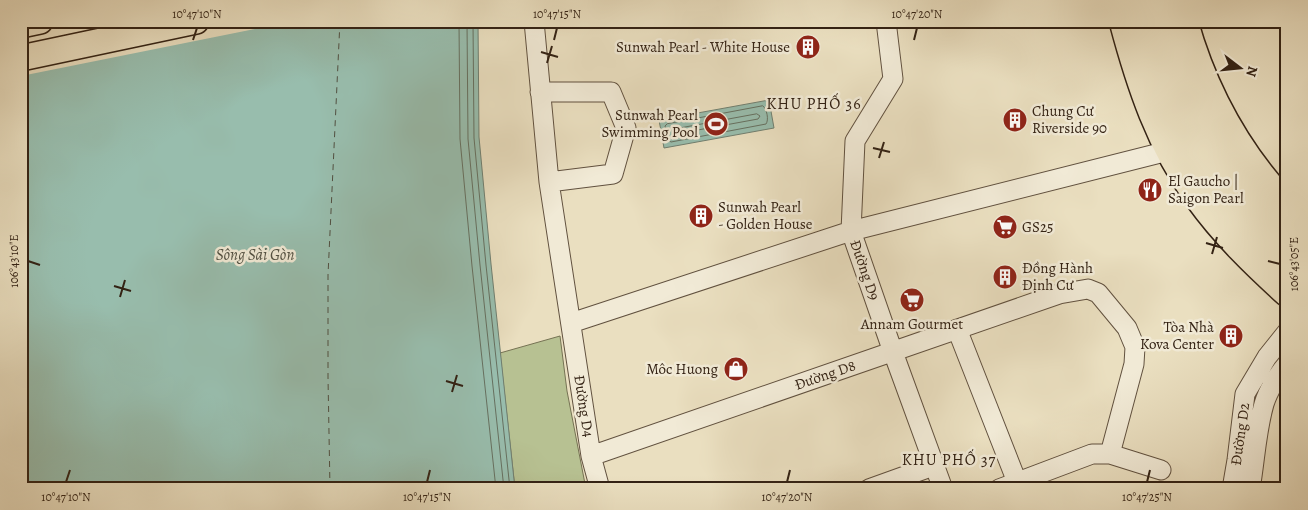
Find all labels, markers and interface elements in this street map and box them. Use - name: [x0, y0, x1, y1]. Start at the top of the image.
- text: 10°47'10"N: [172, 6, 222, 22]
- text: 10°47'15"N: [533, 6, 581, 22]
- text: 10°47'20"N: [891, 6, 943, 22]
- building icon: Sunwah Pearl - White House: [795, 34, 821, 60]
- place label: Sunwah Pearl - White House: [616, 37, 790, 57]
- north arrow: [1216, 42, 1266, 92]
- text: N: [1241, 64, 1263, 79]
- district label: KHU PHỐ 36: [766, 93, 862, 115]
- place label: Chung Cư Riverside 90: [1032, 101, 1107, 138]
- place label: Sunwah Pearl Swimming Pool: [601, 105, 698, 142]
- building icon: Chung Cư Riverside 90: [1002, 107, 1028, 133]
- sports icon: Sunwah Pearl Swimming Pool: [703, 111, 729, 137]
- place label: El Gaucho | Saigon Pearl: [1168, 171, 1244, 208]
- restaurant icon: El Gaucho | Saigon Pearl: [1137, 177, 1163, 203]
- place label: Sunwah Pearl - Golden House: [718, 197, 813, 234]
- building icon: Sunwah Pearl - Golden House: [688, 203, 714, 229]
- supermarket icon: GS25: [992, 214, 1018, 240]
- place label: GS25: [1022, 217, 1054, 237]
- text: 106°43'10"E: [6, 234, 22, 288]
- street label: Đường D9: [845, 237, 885, 303]
- text: 106°43'05"E: [1286, 237, 1302, 291]
- water label: Sông Sài Gòn: [216, 244, 294, 266]
- place label: Đồng Hành Định Cư: [1022, 258, 1093, 295]
- building icon: Đồng Hành Định Cư: [992, 264, 1018, 290]
- supermarket icon: Annam Gourmet: [899, 287, 925, 313]
- place label: Annam Gourmet: [860, 314, 963, 334]
- place label: Tòa Nhà Kova Center: [1140, 317, 1214, 354]
- building icon: Tòa Nhà Kova Center: [1218, 323, 1244, 349]
- street label: Đường D8: [792, 355, 858, 395]
- shop icon: Môc Huong: [723, 356, 749, 382]
- place label: Môc Huong: [646, 359, 718, 379]
- street label: Đường D4: [569, 373, 599, 439]
- street label: Đường D2: [1226, 401, 1254, 467]
- district label: KHU PHỐ 37: [902, 449, 996, 471]
- text: 10°47'10"N: [41, 489, 91, 505]
- text: 10°47'15"N: [403, 489, 451, 505]
- text: 10°47'20"N: [761, 489, 813, 505]
- text: 10°47'25"N: [1122, 489, 1172, 505]

